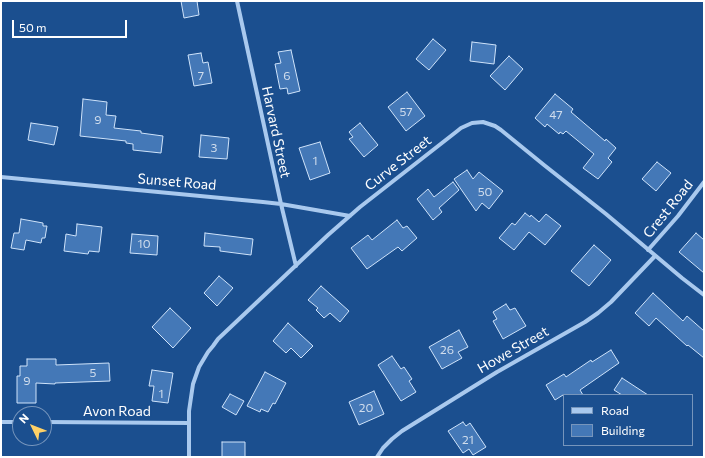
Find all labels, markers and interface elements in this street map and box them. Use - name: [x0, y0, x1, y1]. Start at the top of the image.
- scale bar: [14, 12, 129, 38]
- text: 50 m: [19, 20, 47, 34]
- house number: 7: [198, 69, 204, 83]
- house number: 6: [283, 69, 291, 83]
- street label: Harvard Street: [258, 85, 294, 179]
- house number: 57: [399, 105, 413, 119]
- house number: 47: [549, 108, 563, 122]
- house number: 9: [94, 113, 102, 127]
- street label: Curve Street: [361, 132, 435, 194]
- house number: 3: [211, 141, 217, 155]
- house number: 1: [312, 154, 318, 168]
- street label: Sunset Road: [137, 170, 217, 194]
- street label: Crest Road: [640, 177, 696, 241]
- house number: 50: [478, 185, 492, 199]
- house number: 10: [138, 237, 150, 251]
- street label: Howe Street: [475, 323, 551, 377]
- house number: 26: [440, 343, 454, 357]
- house number: 5: [90, 366, 96, 380]
- house number: 9: [23, 374, 31, 388]
- house number: 1: [158, 387, 164, 401]
- legend: [563, 394, 693, 446]
- house number: 20: [359, 401, 373, 415]
- street label: Avon Road: [83, 403, 151, 419]
- text: Road: [601, 403, 629, 417]
- north arrow: [12, 406, 52, 446]
- text: N: [16, 411, 31, 426]
- text: Building: [601, 423, 645, 437]
- house number: 21: [462, 433, 474, 447]

